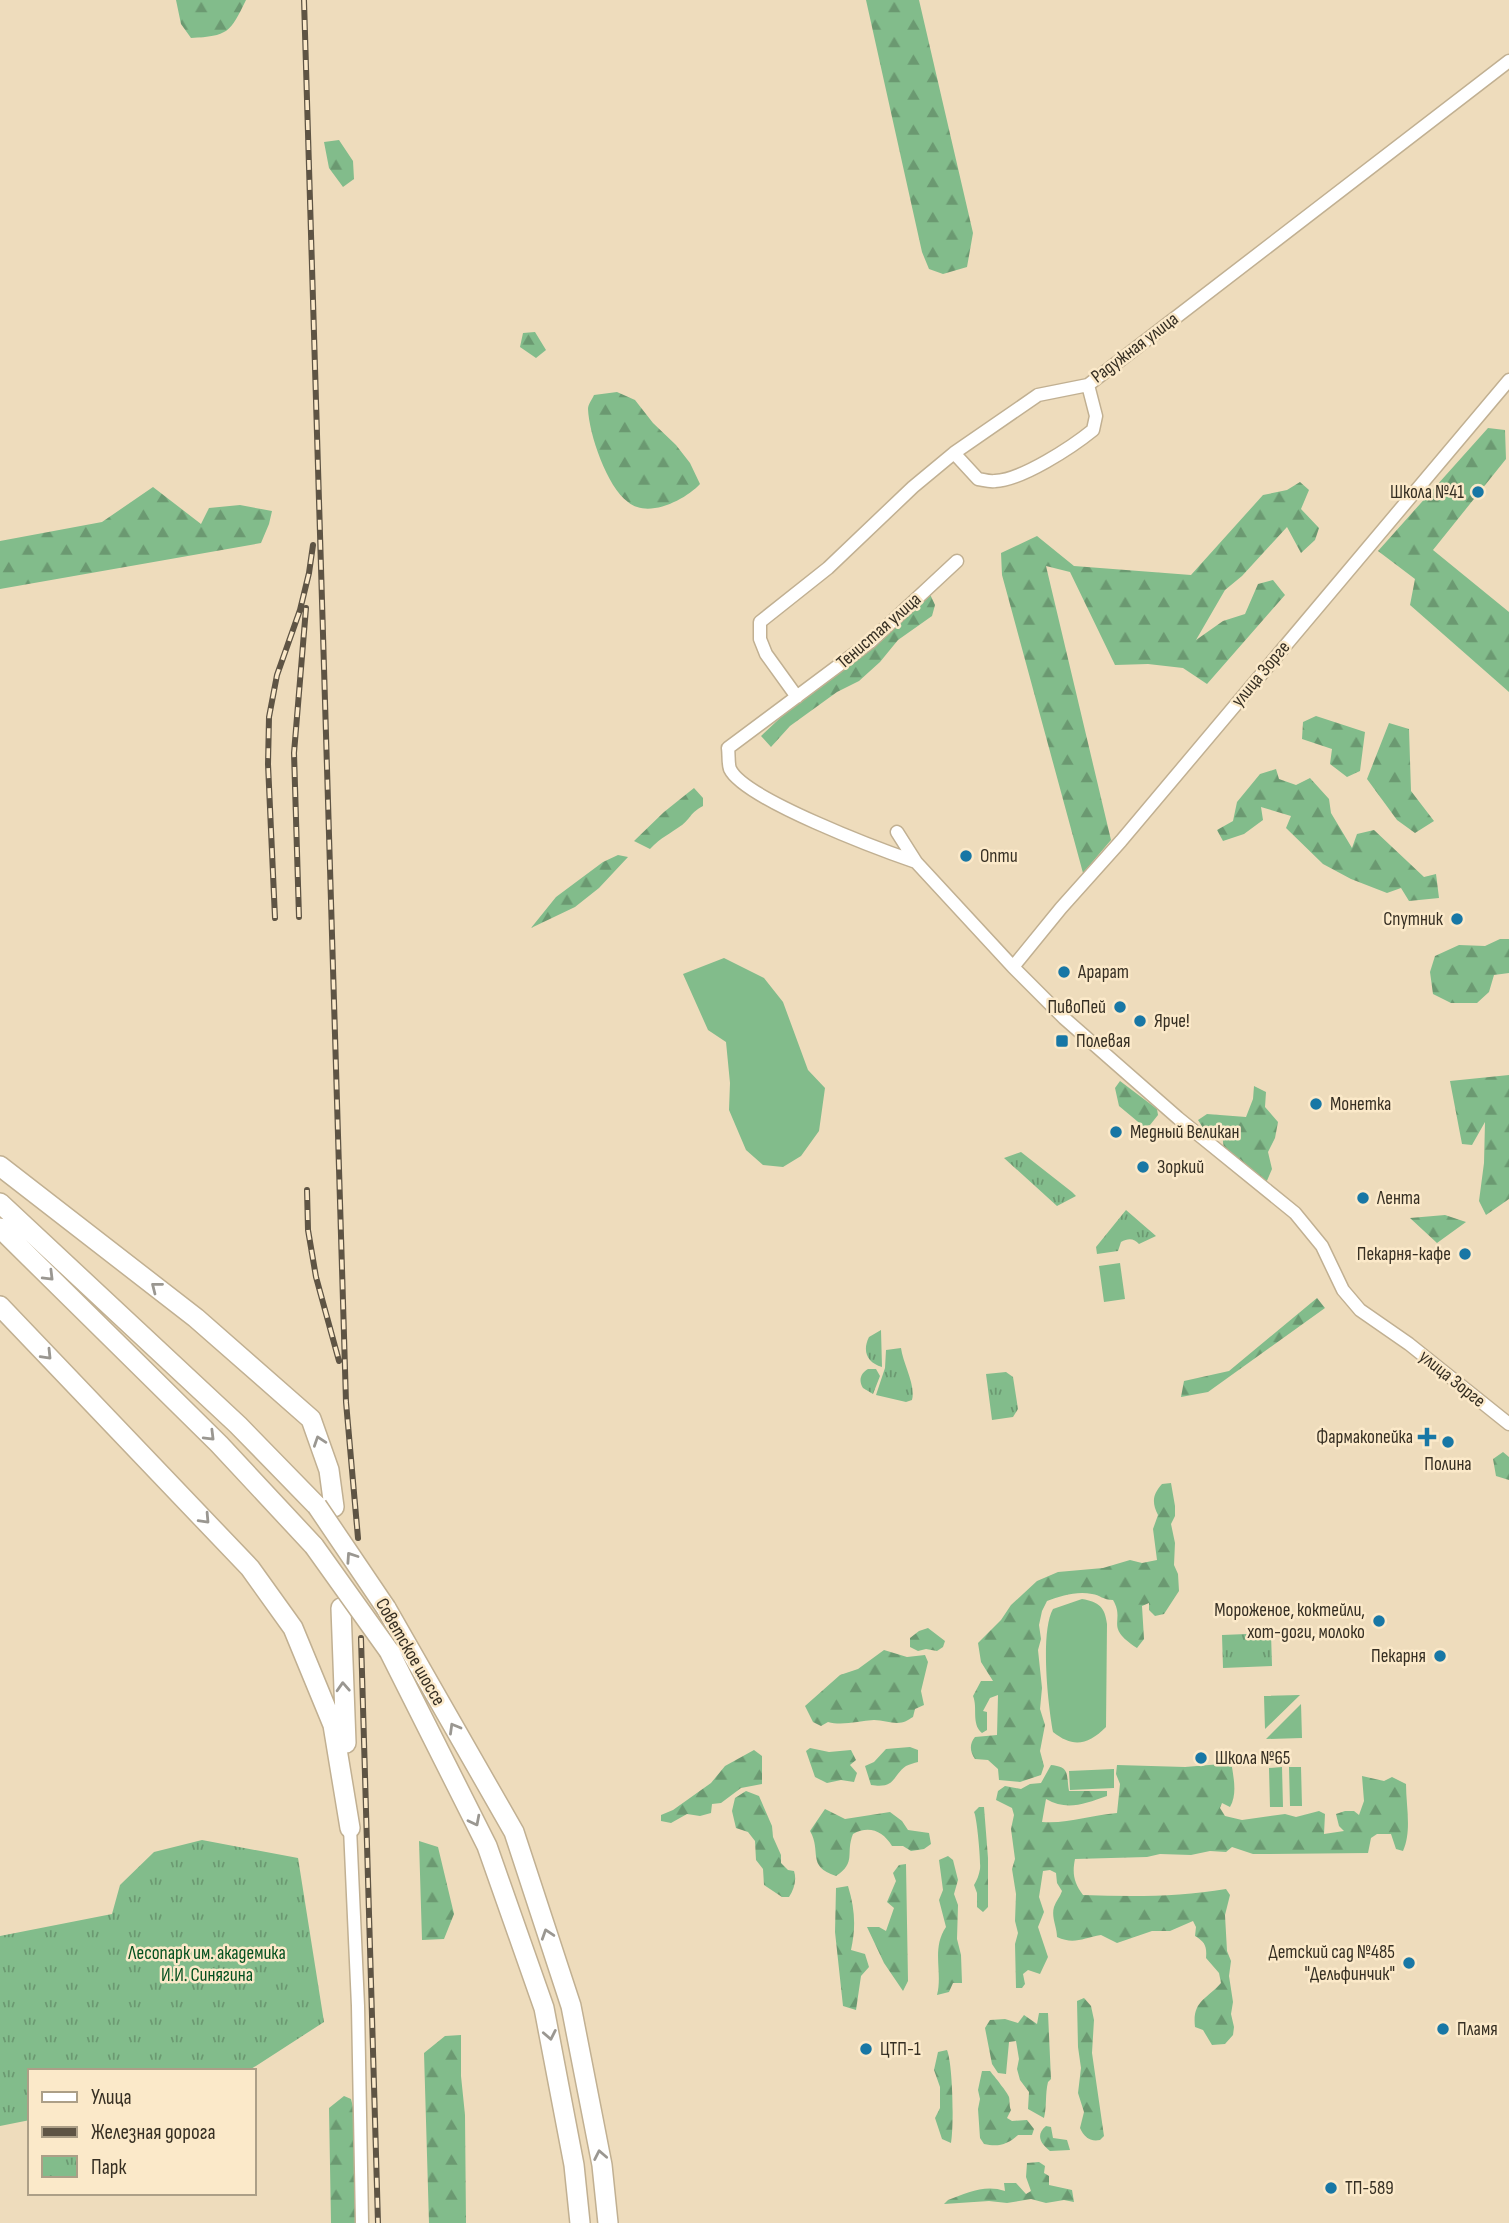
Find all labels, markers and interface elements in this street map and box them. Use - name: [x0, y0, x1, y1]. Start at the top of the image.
- street label: Радужная улица: [1087, 308, 1183, 388]
- place label: Школа №41: [1390, 481, 1464, 504]
- marker: Школа №41: [1470, 484, 1486, 500]
- street label: Тенистая улица: [832, 588, 926, 674]
- street label: улица Зорге: [1227, 636, 1295, 712]
- place label: Опти: [980, 845, 1018, 868]
- marker: Опти: [958, 848, 974, 864]
- place label: Спутник: [1383, 908, 1444, 931]
- marker: Спутник: [1449, 911, 1465, 927]
- place label: Арарат: [1077, 961, 1129, 984]
- marker: Арарат: [1056, 964, 1072, 980]
- place label: ПивоПей: [1047, 996, 1106, 1019]
- marker: ПивоПей: [1112, 999, 1128, 1015]
- place label: Ярче!: [1154, 1010, 1190, 1033]
- marker: Ярче!: [1132, 1013, 1148, 1029]
- place label: Полевая: [1076, 1030, 1131, 1053]
- marker: Полевая: [1054, 1033, 1070, 1049]
- place label: Монетка: [1330, 1093, 1391, 1116]
- marker: Монетка: [1308, 1096, 1324, 1112]
- place label: Медный Великан: [1130, 1121, 1239, 1144]
- marker: Медный Великан: [1108, 1124, 1124, 1140]
- place label: Зоркий: [1157, 1156, 1204, 1179]
- marker: Зоркий: [1135, 1159, 1151, 1175]
- place label: Лента: [1376, 1187, 1420, 1210]
- marker: Лента: [1355, 1190, 1371, 1206]
- place label: Пекарня-кафе: [1357, 1243, 1451, 1266]
- marker: Пекарня-кафе: [1457, 1246, 1473, 1262]
- one-way arrow: [40, 1267, 53, 1280]
- one-way arrow: [151, 1282, 164, 1295]
- street label: улица Зорге: [1414, 1345, 1490, 1413]
- one-way arrow: [38, 1347, 51, 1360]
- place label: Фармакопейка: [1316, 1426, 1413, 1449]
- one-way arrow: [202, 1427, 215, 1440]
- marker: Фармакопейка: [1419, 1429, 1435, 1445]
- marker: Полина: [1440, 1434, 1456, 1450]
- one-way arrow: [313, 1436, 327, 1448]
- place label: Полина: [1424, 1453, 1472, 1476]
- one-way arrow: [196, 1511, 209, 1524]
- one-way arrow: [347, 1552, 359, 1565]
- street label: Советское шоссе: [370, 1594, 450, 1710]
- place label: Мороженое, коктейли, хот-доги, молоко: [1214, 1599, 1365, 1644]
- marker: Мороженое, коктейли, хот-доги, молоко: [1371, 1613, 1387, 1629]
- place label: Пекарня: [1371, 1645, 1426, 1668]
- marker: Пекарня: [1432, 1648, 1448, 1664]
- one-way arrow: [335, 1681, 350, 1692]
- one-way arrow: [449, 1723, 462, 1735]
- place label: Школа №65: [1215, 1747, 1290, 1770]
- marker: Школа №65: [1193, 1750, 1209, 1766]
- one-way arrow: [466, 1814, 480, 1826]
- one-way arrow: [541, 1929, 556, 1941]
- place label: Детский сад №485 "Дельфинчик": [1269, 1941, 1395, 1986]
- park label: Лесопарк им. академика И.И. Синягина: [127, 1942, 286, 1987]
- marker: Детский сад №485 "Дельфинчик": [1401, 1955, 1417, 1971]
- place label: Пламя: [1457, 2018, 1498, 2041]
- marker: Пламя: [1435, 2021, 1451, 2037]
- one-way arrow: [541, 2029, 556, 2041]
- place label: ЦТП-1: [880, 2038, 921, 2061]
- marker: ЦТП-1: [858, 2041, 874, 2057]
- legend: [28, 2069, 256, 2195]
- text: Улица: [91, 2085, 132, 2110]
- text: Железная дорога: [91, 2120, 216, 2145]
- one-way arrow: [593, 2149, 608, 2161]
- text: Парк: [91, 2155, 126, 2180]
- place label: ТП-589: [1345, 2177, 1394, 2200]
- marker: ТП-589: [1323, 2180, 1339, 2196]

